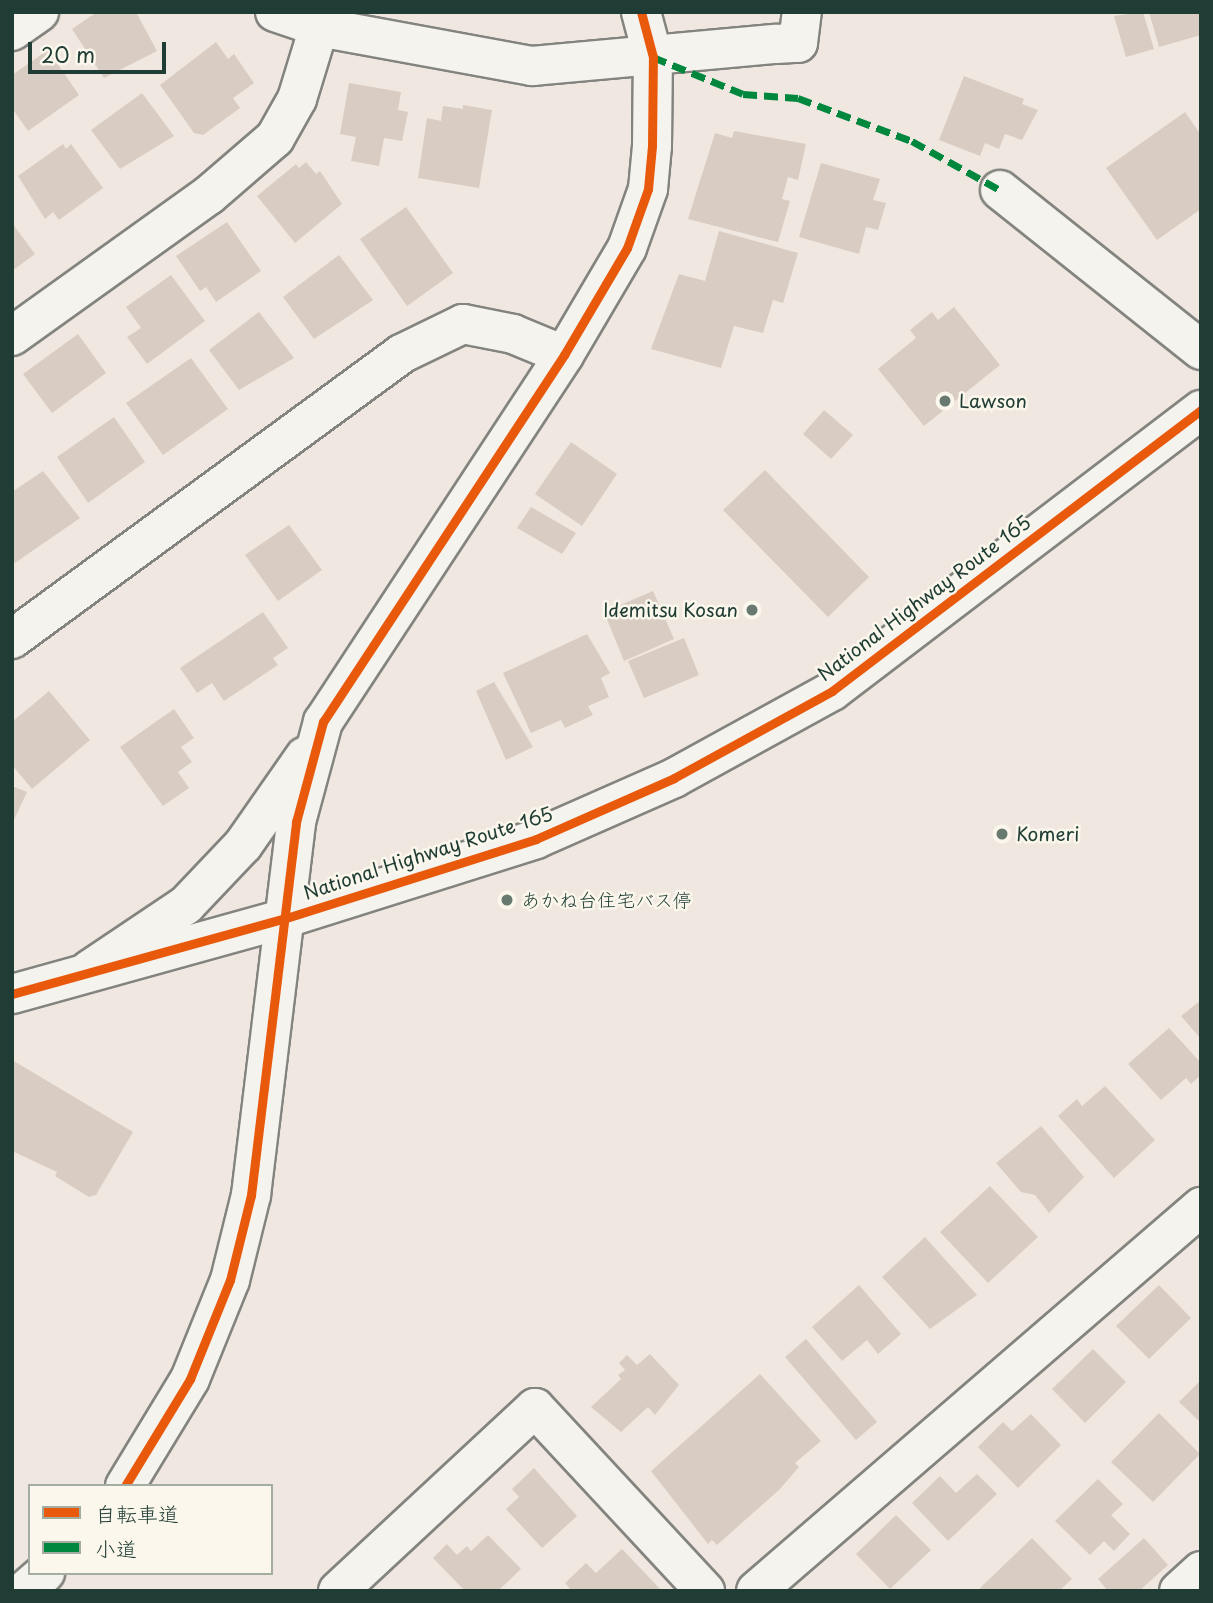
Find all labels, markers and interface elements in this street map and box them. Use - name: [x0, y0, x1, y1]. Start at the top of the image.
- scale bar: [32, 28, 170, 72]
- text: 20 m: [41, 38, 95, 70]
- place label: Lawson: [959, 390, 1027, 412]
- marker: Lawson: [937, 393, 953, 409]
- street label: National Highway Route 165: [813, 510, 1035, 686]
- place label: Idemitsu Kosan: [601, 599, 738, 621]
- marker: Idemitsu Kosan: [744, 602, 760, 618]
- street label: National Highway Route 165: [300, 802, 556, 904]
- place label: Komeri: [1016, 823, 1079, 845]
- marker: Komeri: [994, 826, 1010, 842]
- place label: あかね台住宅バス停: [521, 889, 692, 911]
- marker: あかね台住宅バス停: [499, 892, 515, 908]
- legend: [28, 1484, 273, 1575]
- text: 自転車道: [95, 1497, 179, 1529]
- text: 小道: [95, 1532, 137, 1564]

